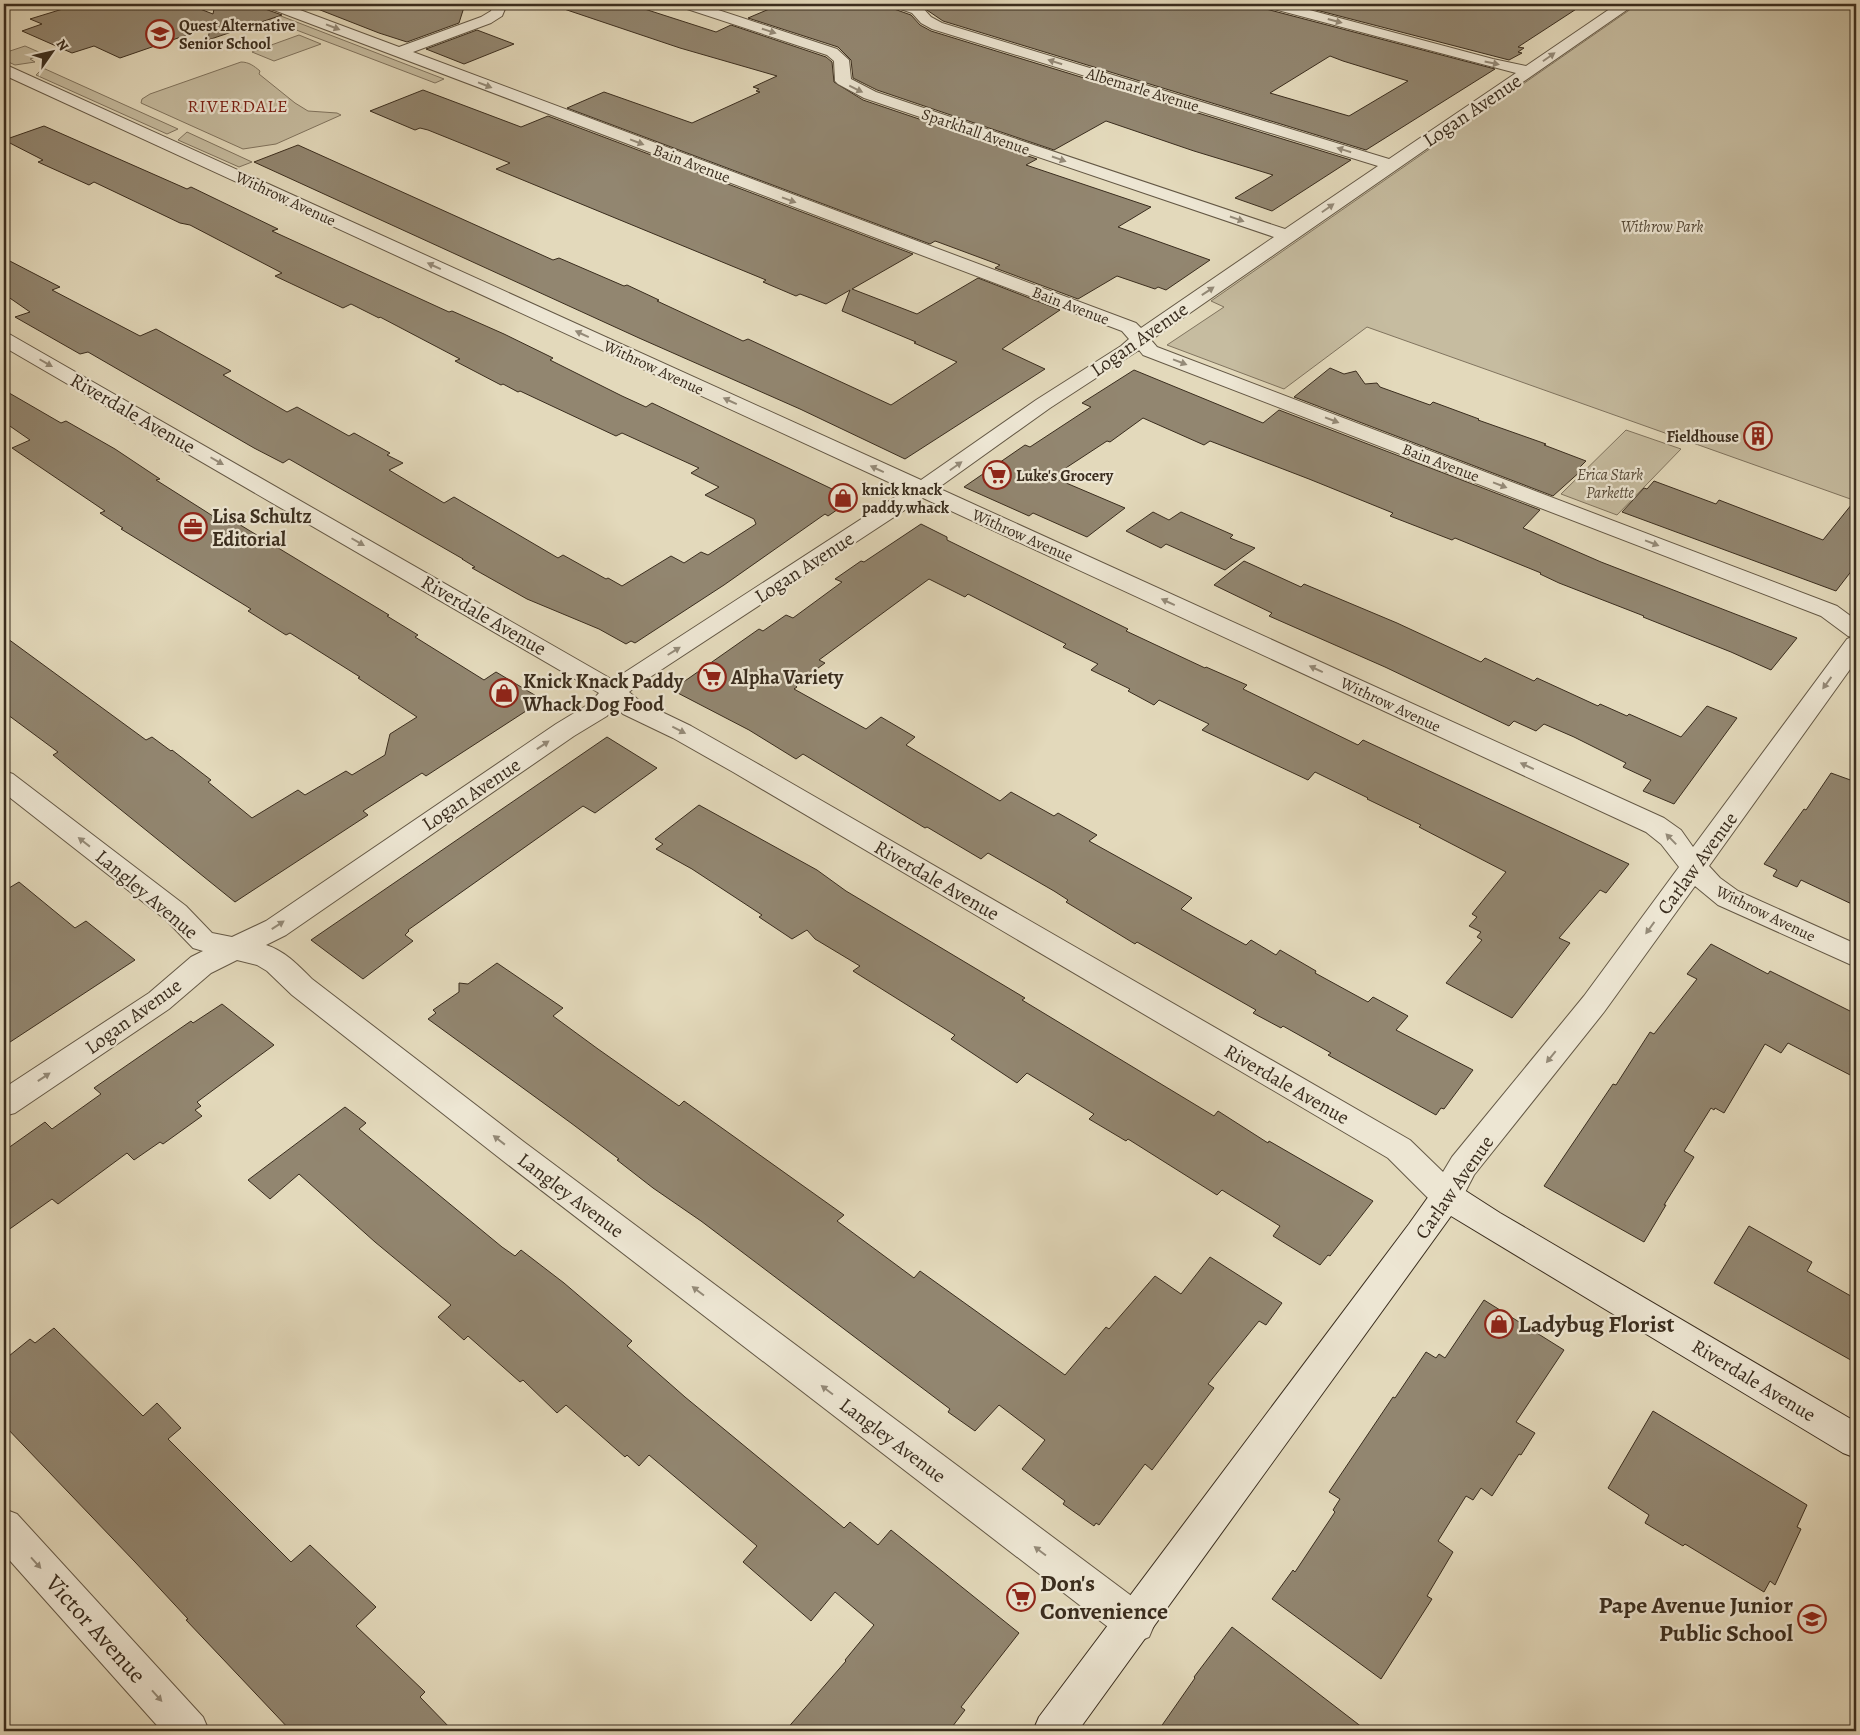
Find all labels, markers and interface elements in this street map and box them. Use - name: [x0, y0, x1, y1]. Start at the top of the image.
- place label: Quest Alternative Senior School: [179, 15, 295, 55]
- one-way arrow: [1327, 17, 1342, 25]
- school or university icon: Quest Alternative Senior School: [145, 19, 175, 49]
- one-way arrow: [326, 23, 341, 31]
- north arrow: [28, 28, 78, 78]
- one-way arrow: [761, 28, 776, 35]
- text: N: [52, 35, 73, 55]
- one-way arrow: [1542, 52, 1556, 62]
- one-way arrow: [1048, 57, 1063, 65]
- one-way arrow: [1484, 59, 1499, 67]
- street label: Albemarle Avenue: [1083, 62, 1202, 118]
- street label: Logan Avenue: [1418, 67, 1527, 153]
- one-way arrow: [478, 81, 493, 89]
- one-way arrow: [849, 85, 863, 93]
- district label: RIVERDALE: [187, 94, 289, 118]
- street label: Sparkhall Avenue: [919, 103, 1033, 161]
- one-way arrow: [630, 138, 645, 146]
- street label: Bain Avenue: [650, 139, 733, 189]
- one-way arrow: [1337, 146, 1352, 154]
- one-way arrow: [1052, 156, 1067, 163]
- street label: Withrow Avenue: [231, 166, 339, 232]
- one-way arrow: [782, 196, 796, 204]
- one-way arrow: [1322, 203, 1335, 213]
- one-way arrow: [1230, 215, 1245, 223]
- park label: Withrow Park: [1621, 216, 1703, 238]
- one-way arrow: [427, 261, 441, 269]
- street label: Bain Avenue: [1029, 281, 1112, 331]
- one-way arrow: [1202, 286, 1215, 296]
- street label: Logan Avenue: [1085, 296, 1194, 383]
- one-way arrow: [575, 329, 589, 337]
- street label: Withrow Avenue: [599, 335, 707, 401]
- one-way arrow: [1173, 358, 1188, 366]
- one-way arrow: [39, 359, 54, 367]
- street label: Riverdale Avenue: [65, 367, 200, 460]
- one-way arrow: [723, 397, 737, 405]
- one-way arrow: [1325, 416, 1340, 424]
- building icon: Fieldhouse: [1743, 421, 1773, 451]
- place label: Fieldhouse: [1666, 426, 1739, 448]
- street label: Bain Avenue: [1399, 438, 1482, 488]
- one-way arrow: [211, 457, 224, 466]
- supermarket icon: Luke's Grocery: [982, 460, 1012, 490]
- one-way arrow: [949, 461, 963, 471]
- park label: Erica Stark Parkette: [1577, 464, 1643, 504]
- one-way arrow: [870, 465, 884, 473]
- place label: Luke's Grocery: [1016, 465, 1114, 487]
- place label: knick knack paddy whack: [862, 479, 950, 519]
- one-way arrow: [1493, 481, 1508, 489]
- shop icon: knick knack paddy whack: [828, 483, 858, 513]
- place label: Lisa Schultz Editorial: [212, 503, 312, 553]
- street label: Withrow Avenue: [968, 503, 1077, 568]
- office icon: Lisa Schultz Editorial: [178, 512, 208, 542]
- street label: Logan Avenue: [749, 525, 859, 610]
- one-way arrow: [352, 538, 365, 547]
- one-way arrow: [1645, 539, 1660, 547]
- street label: Riverdale Avenue: [416, 569, 551, 662]
- one-way arrow: [1161, 597, 1175, 605]
- one-way arrow: [667, 647, 680, 656]
- supermarket icon: Alpha Variety: [697, 662, 727, 692]
- place label: Alpha Variety: [730, 664, 844, 691]
- one-way arrow: [1308, 665, 1323, 674]
- place label: Knick Knack Paddy Whack Dog Food: [522, 668, 684, 718]
- street label: Withrow Avenue: [1336, 672, 1444, 738]
- one-way arrow: [1822, 676, 1833, 689]
- shop icon: Knick Knack Paddy Whack Dog Food: [489, 678, 519, 708]
- one-way arrow: [672, 727, 686, 735]
- one-way arrow: [536, 741, 549, 750]
- street label: Logan Avenue: [417, 751, 526, 837]
- one-way arrow: [1520, 762, 1534, 770]
- street label: Carlaw Avenue: [1651, 806, 1744, 920]
- one-way arrow: [1665, 833, 1677, 845]
- street label: Riverdale Avenue: [869, 834, 1004, 927]
- one-way arrow: [78, 837, 91, 848]
- street label: Langley Avenue: [89, 843, 204, 945]
- street label: Withrow Avenue: [1711, 880, 1819, 948]
- one-way arrow: [271, 921, 285, 930]
- one-way arrow: [1645, 921, 1655, 935]
- street label: Logan Avenue: [79, 972, 187, 1061]
- street label: Riverdale Avenue: [1219, 1038, 1354, 1131]
- one-way arrow: [1546, 1050, 1557, 1063]
- one-way arrow: [38, 1072, 51, 1082]
- street label: Carlaw Avenue: [1409, 1130, 1500, 1245]
- one-way arrow: [493, 1134, 506, 1145]
- street label: Langley Avenue: [512, 1146, 629, 1244]
- one-way arrow: [692, 1286, 705, 1297]
- place label: Ladybug Florist: [1518, 1308, 1674, 1340]
- shop icon: Ladybug Florist: [1484, 1309, 1514, 1339]
- street label: Riverdale Avenue: [1687, 1333, 1821, 1428]
- one-way arrow: [820, 1385, 834, 1395]
- street label: Langley Avenue: [834, 1391, 951, 1489]
- one-way arrow: [1034, 1546, 1047, 1556]
- one-way arrow: [31, 1556, 42, 1569]
- street label: Victor Avenue: [38, 1567, 153, 1690]
- place label: Don's Convenience: [1040, 1567, 1168, 1627]
- supermarket icon: Don's Convenience: [1006, 1582, 1036, 1612]
- place label: Pape Avenue Junior Public School: [1598, 1589, 1794, 1649]
- school or university icon: Pape Avenue Junior Public School: [1797, 1604, 1827, 1634]
- one-way arrow: [151, 1690, 163, 1702]

